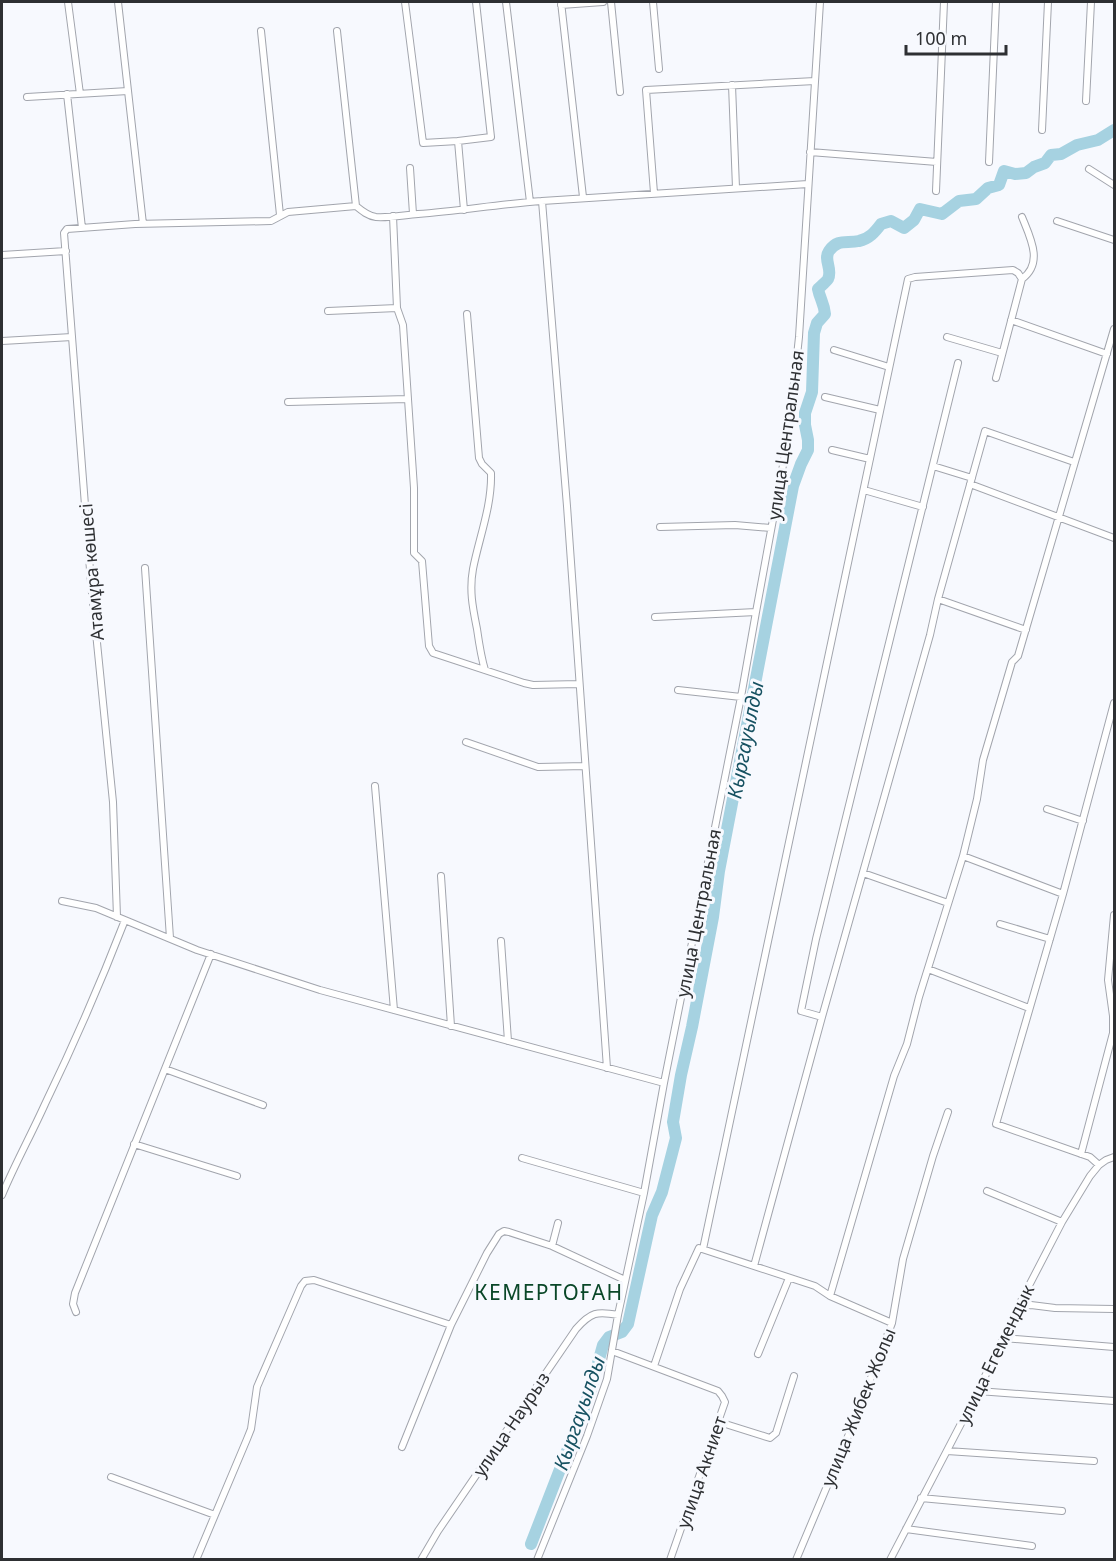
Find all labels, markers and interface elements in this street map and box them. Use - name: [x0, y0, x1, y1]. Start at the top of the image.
- scale bar: [906, 18, 1006, 56]
- text: 100 m: [915, 26, 967, 50]
- street label: улица Центральная: [761, 349, 809, 521]
- street label: Атамұра көшесі: [73, 502, 109, 642]
- water label: Кыргауылды: [720, 679, 770, 801]
- street label: улица Центральная: [670, 827, 726, 999]
- district label: КЕМЕРТОҒАН: [474, 1278, 624, 1306]
- street label: улица Егемендык: [951, 1280, 1039, 1428]
- street label: улица Жибек Жолы: [815, 1324, 901, 1490]
- water label: Кыргауылды: [547, 1352, 611, 1474]
- street label: улица Наурыз: [467, 1367, 555, 1481]
- street label: улица Акниет: [671, 1412, 732, 1531]

